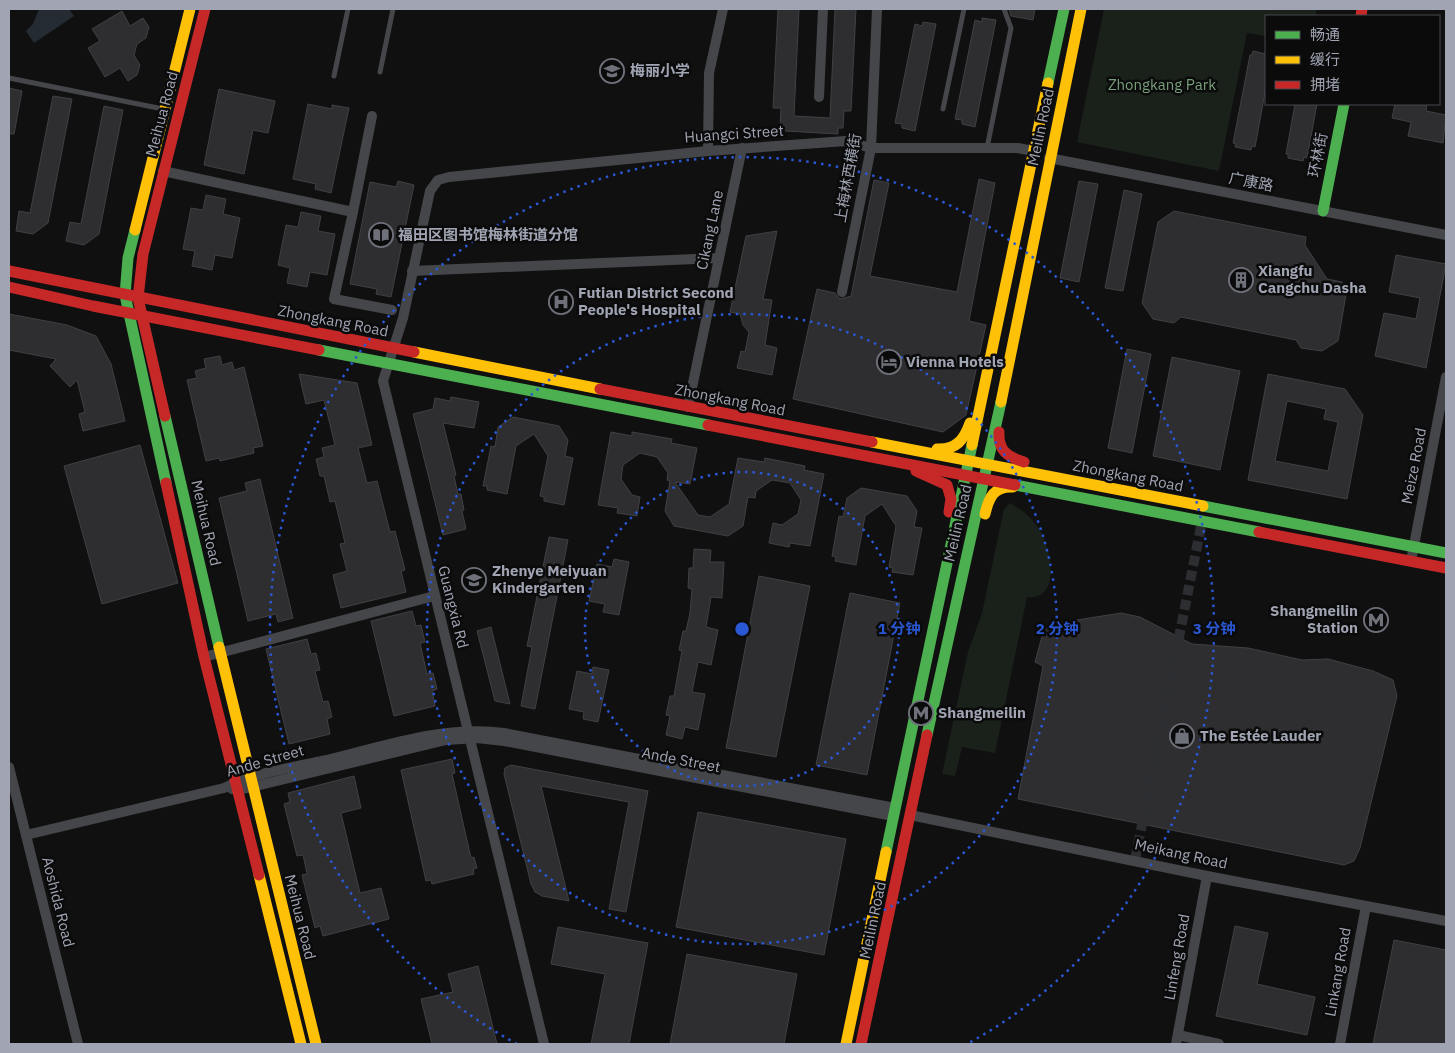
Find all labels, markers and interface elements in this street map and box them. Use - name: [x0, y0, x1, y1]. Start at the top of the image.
- legend: [1265, 15, 1440, 105]
- text: 畅通: [1310, 25, 1340, 44]
- text: 缓行: [1310, 50, 1340, 69]
- school or university icon: 梅丽小学: [599, 58, 625, 84]
- place label: 梅丽小学: [630, 61, 690, 80]
- street label: Meihua Road: [141, 69, 182, 158]
- park label: Zhongkang Park: [1108, 75, 1216, 94]
- text: 拥堵: [1310, 75, 1340, 94]
- street label: Meilin Road: [1023, 87, 1058, 167]
- street label: Huangci Street: [684, 121, 784, 146]
- street label: 环林街: [1304, 131, 1331, 179]
- street label: 上梅林西横街: [830, 132, 865, 224]
- street label: 广康路: [1227, 168, 1275, 195]
- street label: Cikang Lane: [692, 188, 727, 272]
- library icon: 福田区图书馆梅林街道分馆: [368, 222, 394, 248]
- place label: 福田区图书馆梅林街道分馆: [398, 225, 578, 244]
- place label: Xiangfu Cangchu Dasha: [1258, 261, 1367, 297]
- building icon: Xiangfu Cangchu Dasha: [1228, 267, 1254, 293]
- place label: Futian District Second People's Hospital: [578, 283, 734, 319]
- hospital icon: Futian District Second People's Hospital: [548, 289, 574, 315]
- street label: Zhongkang Road: [276, 300, 390, 341]
- hotel icon: Vienna Hotels: [876, 349, 902, 375]
- place label: Vienna Hotels: [906, 352, 1004, 371]
- street label: Zhongkang Road: [673, 379, 787, 420]
- street label: Meize Road: [1397, 426, 1430, 506]
- street label: Zhongkang Road: [1071, 455, 1185, 496]
- street label: Meihua Road: [187, 478, 226, 568]
- street label: Meilin Road: [939, 482, 976, 563]
- place label: Zhenye Meiyuan Kindergarten: [492, 561, 607, 597]
- street label: Guangxia Rd: [434, 564, 473, 650]
- school or university icon: Zhenye Meiyuan Kindergarten: [461, 567, 487, 593]
- place label: Shangmeilin Station: [1270, 601, 1358, 637]
- metro station icon: Shangmeilin Station: [1363, 607, 1389, 633]
- text: 1 分钟: [878, 619, 920, 638]
- text: 2 分钟: [1036, 619, 1078, 638]
- text: 3 分钟: [1193, 619, 1235, 638]
- centre of rings: [733, 620, 751, 638]
- metro station icon: Shangmeilin: [908, 700, 934, 726]
- place label: Shangmeilin: [938, 703, 1026, 722]
- shop icon: The Estée Lauder: [1169, 723, 1195, 749]
- place label: The Estée Lauder: [1200, 726, 1321, 745]
- street label: Ande Street: [224, 740, 306, 781]
- street label: Ande Street: [640, 743, 722, 776]
- street label: Meikang Road: [1133, 834, 1229, 873]
- street label: Aoshida Road: [38, 855, 79, 949]
- street label: Meihua Road: [281, 872, 320, 962]
- street label: Meilin Road: [855, 880, 890, 960]
- street label: Linfeng Road: [1160, 912, 1193, 1002]
- street label: Linkang Road: [1320, 926, 1355, 1018]

